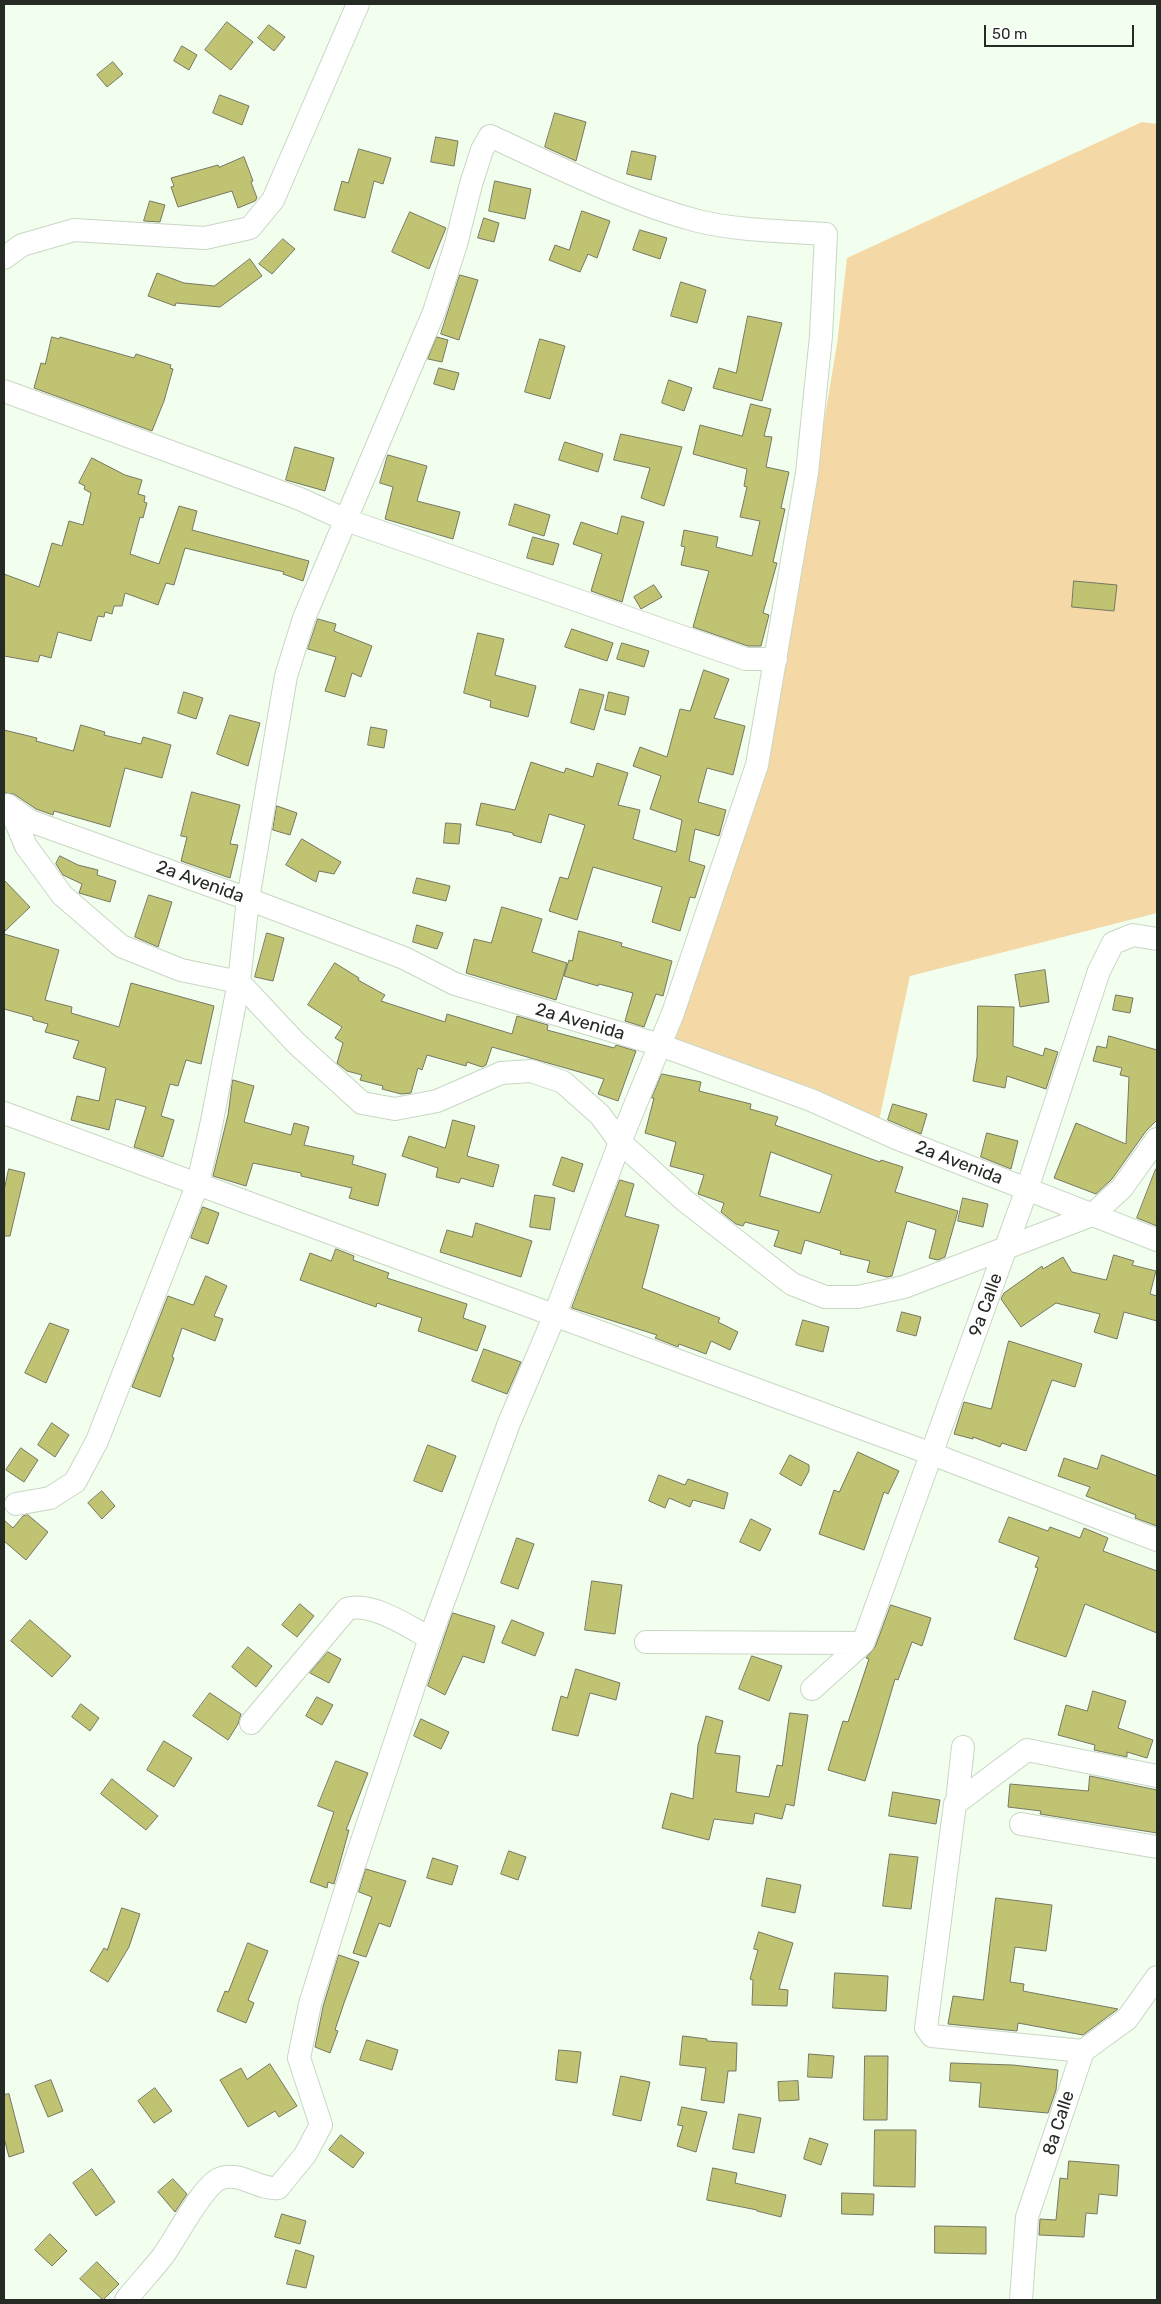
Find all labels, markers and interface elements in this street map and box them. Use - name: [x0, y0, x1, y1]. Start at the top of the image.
- scale bar: [986, 15, 1136, 47]
- text: 50 m: [992, 25, 1027, 43]
- street label: 2a Avenida: [153, 856, 247, 908]
- street label: 2a Avenida: [533, 999, 627, 1045]
- street label: 2a Avenida: [912, 1136, 1006, 1190]
- street label: 9a Calle: [965, 1270, 1007, 1340]
- street label: 8a Calle: [1038, 2088, 1080, 2158]

